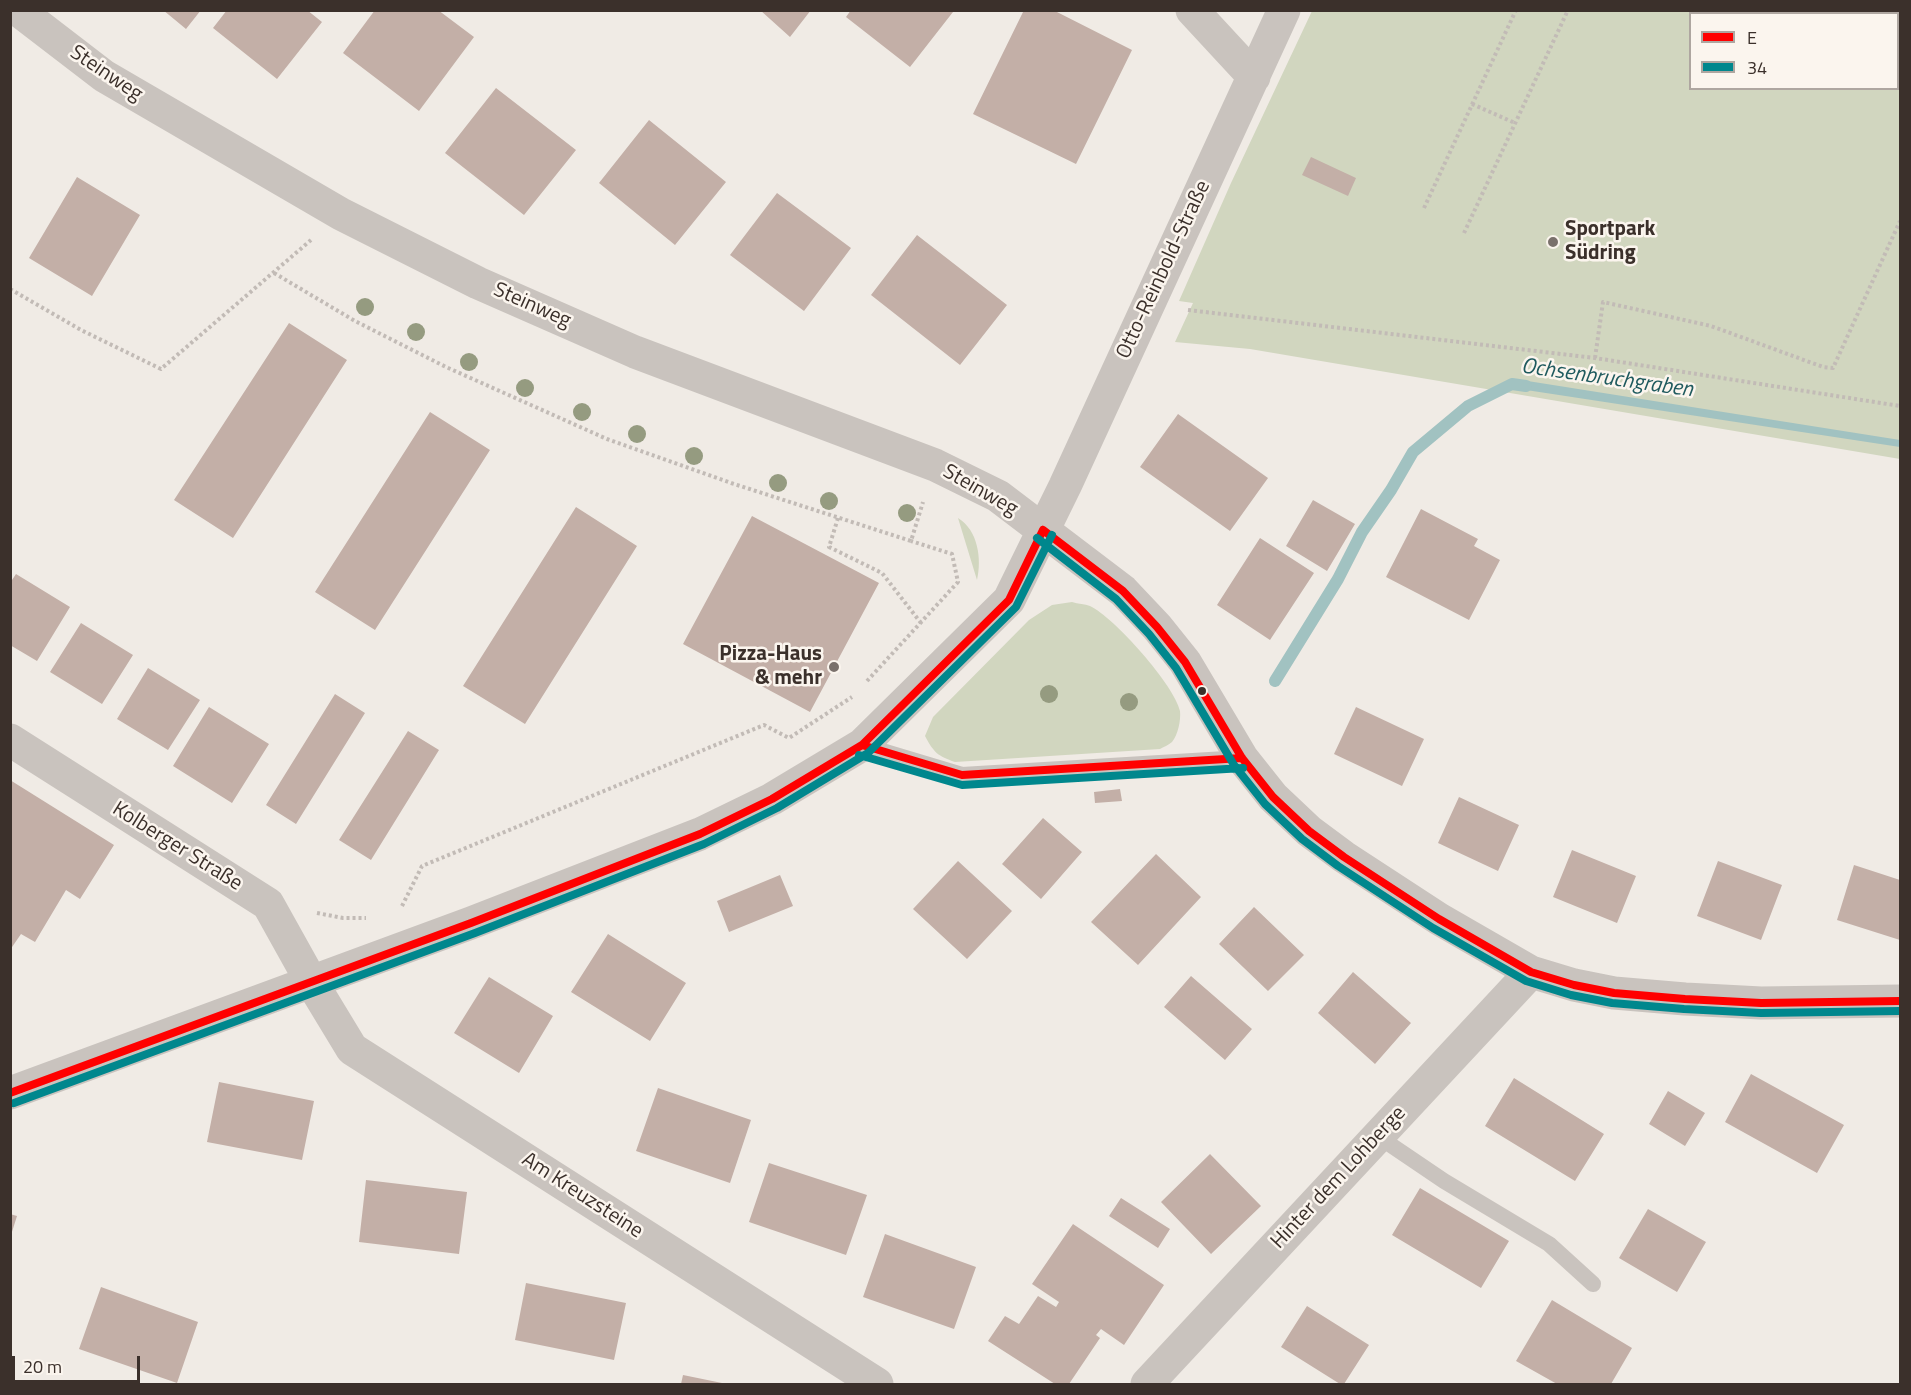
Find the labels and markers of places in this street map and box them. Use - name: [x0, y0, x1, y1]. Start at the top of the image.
- place label: Sportpark Südring: [1565, 217, 1655, 267]
- marker: Sportpark Südring: [1546, 235, 1560, 249]
- place label: Pizza-Haus & mehr: [719, 642, 822, 692]
- marker: Pizza-Haus & mehr: [827, 660, 841, 674]
- unlabelled marker: [1196, 685, 1208, 697]

